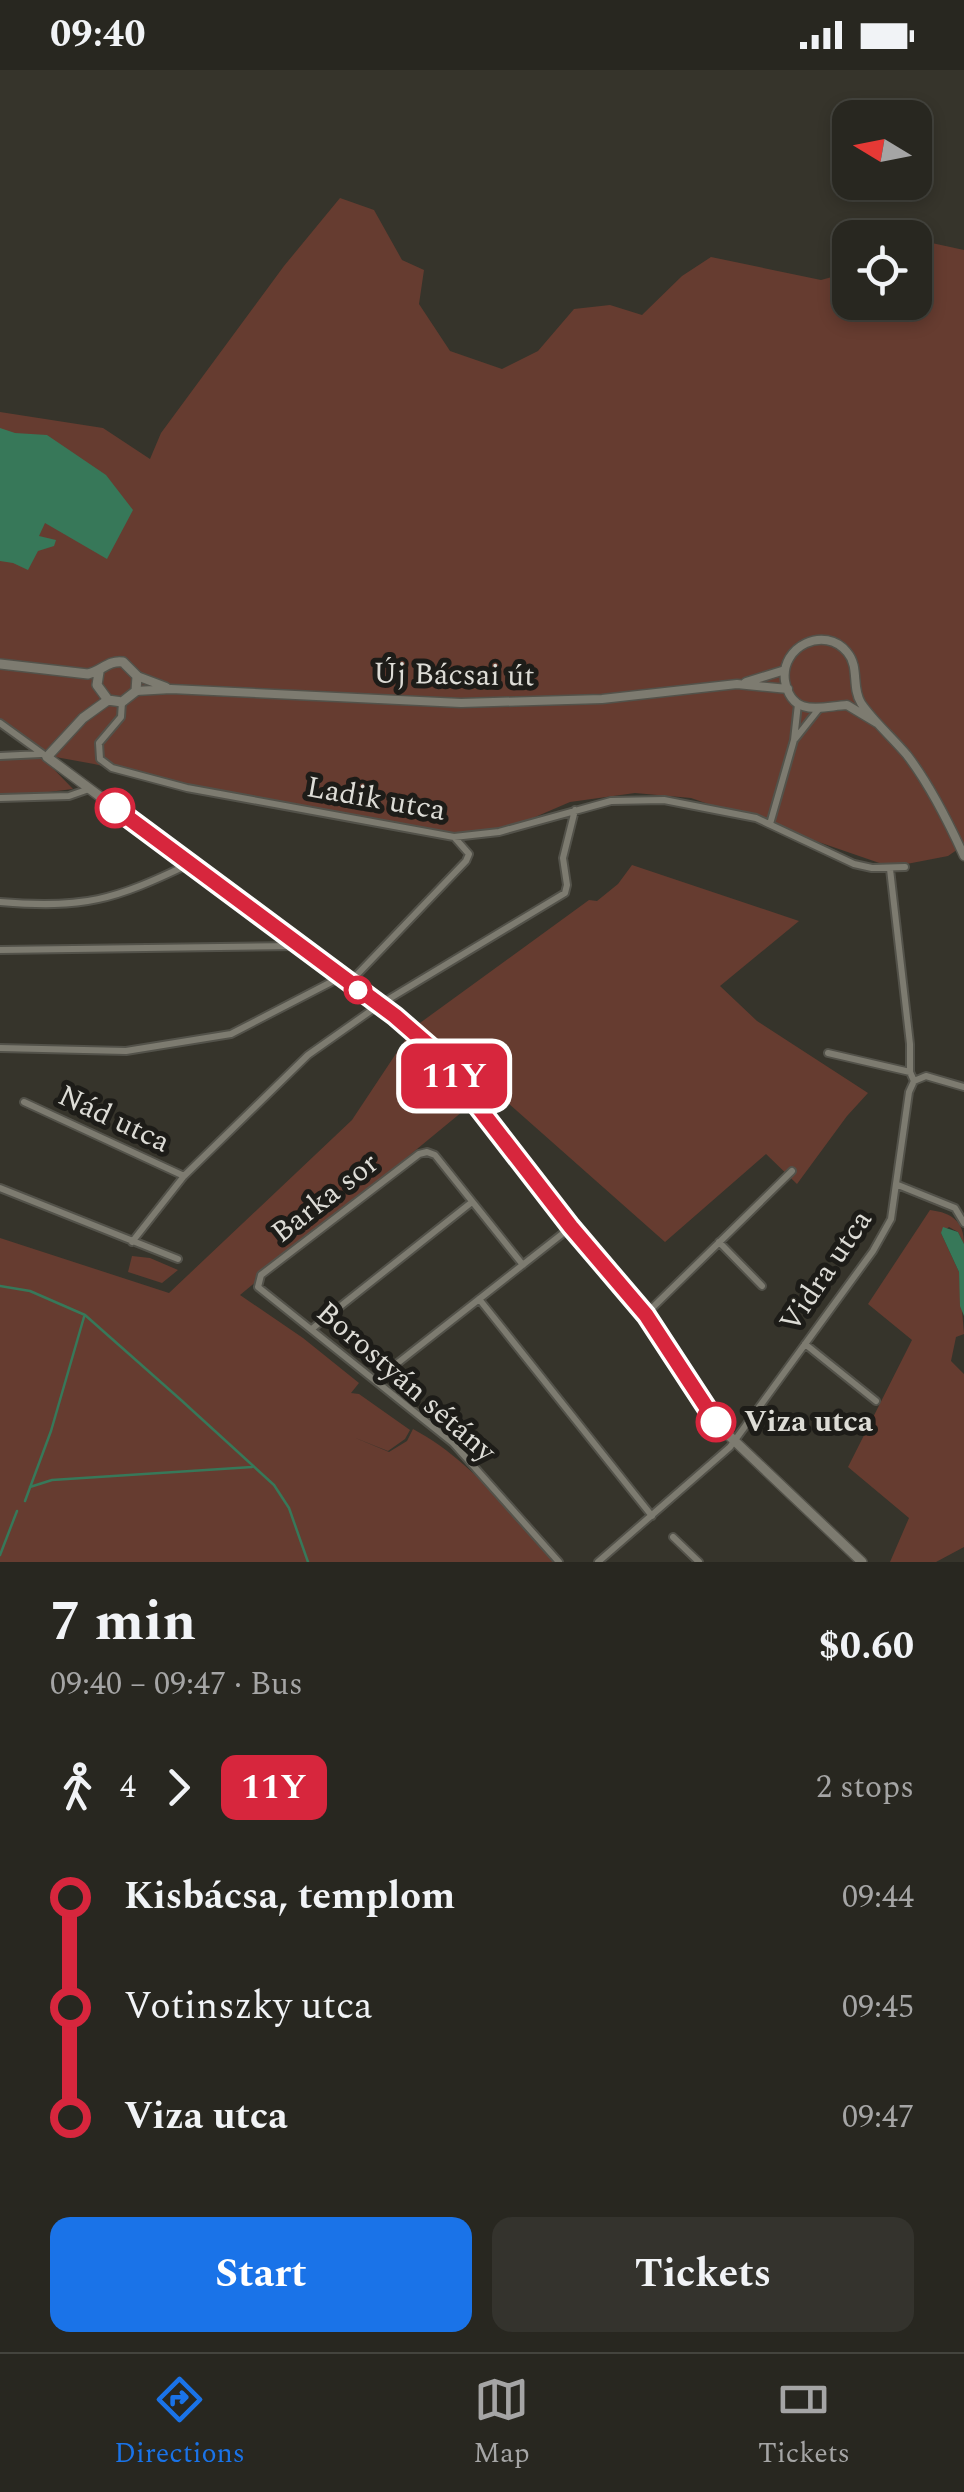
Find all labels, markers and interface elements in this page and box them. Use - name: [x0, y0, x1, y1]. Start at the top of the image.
- text: 09:40: [50, 6, 145, 64]
- north arrow: [832, 100, 932, 200]
- map controls: [832, 100, 932, 320]
- button: locate: [832, 220, 932, 320]
- street label: Új Bácsai út: [373, 651, 535, 699]
- street label: Ladik utca: [303, 764, 450, 834]
- unlabelled marker: [96, 789, 134, 827]
- unlabelled marker: [345, 977, 371, 1003]
- line badge: 11Y: [396, 1044, 512, 1108]
- text: 11Y: [421, 1050, 487, 1103]
- street label: Nád utca: [50, 1073, 178, 1165]
- street label: Barka sor: [261, 1141, 389, 1255]
- street label: Vidra utca: [768, 1200, 884, 1342]
- street label: Borostyán sétány: [306, 1291, 508, 1475]
- place label: Viza utca: [744, 1399, 874, 1445]
- marker: Viza utca: [697, 1403, 735, 1441]
- text: 7 min: [50, 1581, 196, 1664]
- text: $0.60: [819, 1618, 914, 1676]
- text: 09:40 – 09:47 · Bus: [50, 1660, 303, 1709]
- icon: walk: [50, 1760, 105, 1815]
- icon: forward: [151, 1760, 206, 1815]
- text: 11Y: [241, 1761, 307, 1814]
- text: 4: [120, 1763, 136, 1812]
- text: 2 stops: [816, 1763, 914, 1812]
- text: Kisbácsa, templom: [124, 1868, 455, 1926]
- text: 09:44: [842, 1873, 914, 1922]
- text: Votinszky utca: [124, 1978, 373, 2036]
- text: 09:45: [842, 1983, 914, 2032]
- text: Viza utca: [124, 2088, 288, 2146]
- text: 09:47: [842, 2093, 914, 2142]
- button: Start: [50, 2217, 472, 2332]
- button: Tickets: [492, 2217, 914, 2332]
- tab: Directions: [114, 2372, 245, 2475]
- tab: Map: [473, 2372, 530, 2475]
- tab: Tickets: [758, 2372, 850, 2475]

